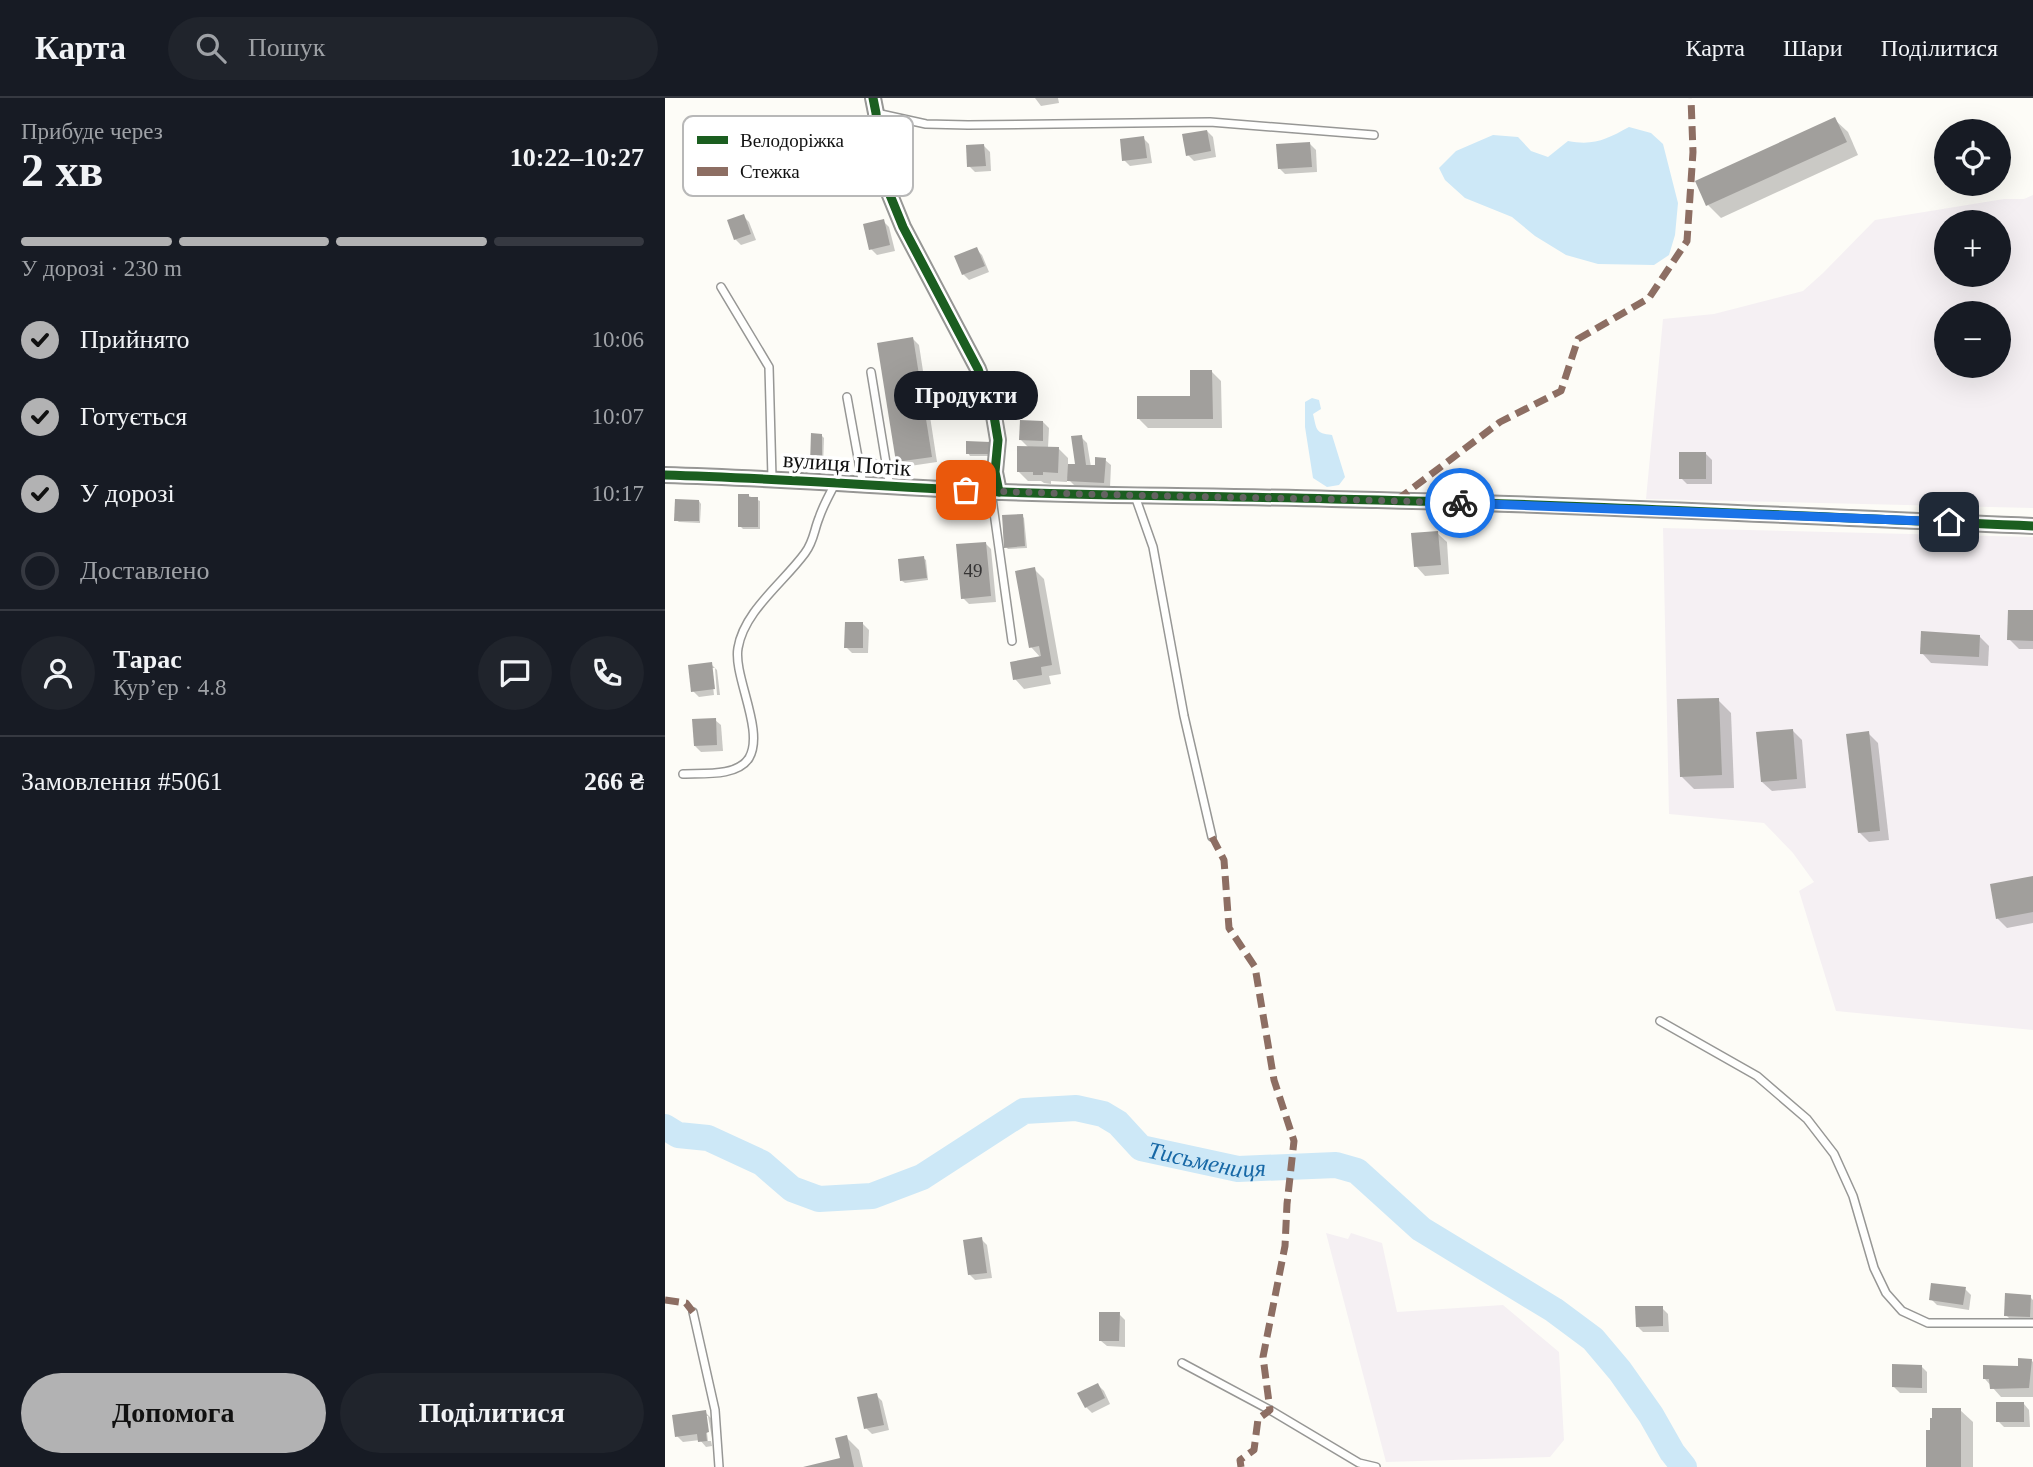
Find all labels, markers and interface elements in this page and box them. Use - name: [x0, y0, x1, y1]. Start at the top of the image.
- search box: [168, 17, 658, 80]
- icon: search: [192, 29, 230, 67]
- text: Карта: [35, 30, 126, 66]
- text: Пошук: [248, 33, 325, 62]
- text: Карта: [1685, 35, 1745, 61]
- text: Шари: [1783, 35, 1843, 61]
- text: Поділитися: [1881, 35, 1998, 61]
- legend: [683, 116, 913, 196]
- text: Прибуде через: [21, 119, 163, 144]
- map controls: [1934, 119, 2011, 378]
- button: locate: [1934, 119, 2011, 196]
- text: Велодоріжка: [740, 130, 845, 151]
- text: 10:22–10:27: [510, 143, 644, 172]
- text: 2 хв: [21, 145, 103, 196]
- text: Стежка: [740, 161, 800, 182]
- button: +: [1934, 210, 2011, 287]
- text: У дорозі · 230 m: [21, 256, 182, 281]
- button: −: [1934, 301, 2011, 378]
- icon: check: [21, 321, 59, 359]
- text: Прийнято: [80, 325, 190, 354]
- text: 10:06: [592, 327, 644, 352]
- callout: Продукти: [894, 371, 1038, 420]
- text: Продукти: [915, 383, 1017, 408]
- icon: check: [21, 398, 59, 436]
- text: Готується: [80, 402, 187, 431]
- text: 10:07: [592, 404, 644, 429]
- street label: вулиця Потік: [782, 447, 913, 481]
- pin: [936, 460, 996, 520]
- courier: [1425, 468, 1495, 538]
- icon: bag: [947, 471, 985, 509]
- icon: check: [21, 475, 59, 513]
- text: У дорозі: [80, 479, 175, 508]
- text: 10:17: [592, 481, 644, 506]
- icon: bike: [1441, 484, 1479, 522]
- pin: [1919, 492, 1979, 552]
- icon: home: [1930, 503, 1968, 541]
- text: Доставлено: [80, 556, 210, 585]
- house number: 49: [964, 560, 983, 581]
- button: person: [21, 636, 95, 710]
- button: chat: [478, 636, 552, 710]
- button: phone: [570, 636, 644, 710]
- text: Тарас: [113, 645, 182, 674]
- text: Кур’єр · 4.8: [113, 675, 227, 700]
- text: Замовлення #5061: [21, 767, 223, 796]
- text: 266 ₴: [584, 767, 644, 796]
- water label: Тисьмениця: [1146, 1137, 1266, 1183]
- button: Допомога: [21, 1373, 326, 1453]
- button: Поділитися: [340, 1373, 644, 1453]

